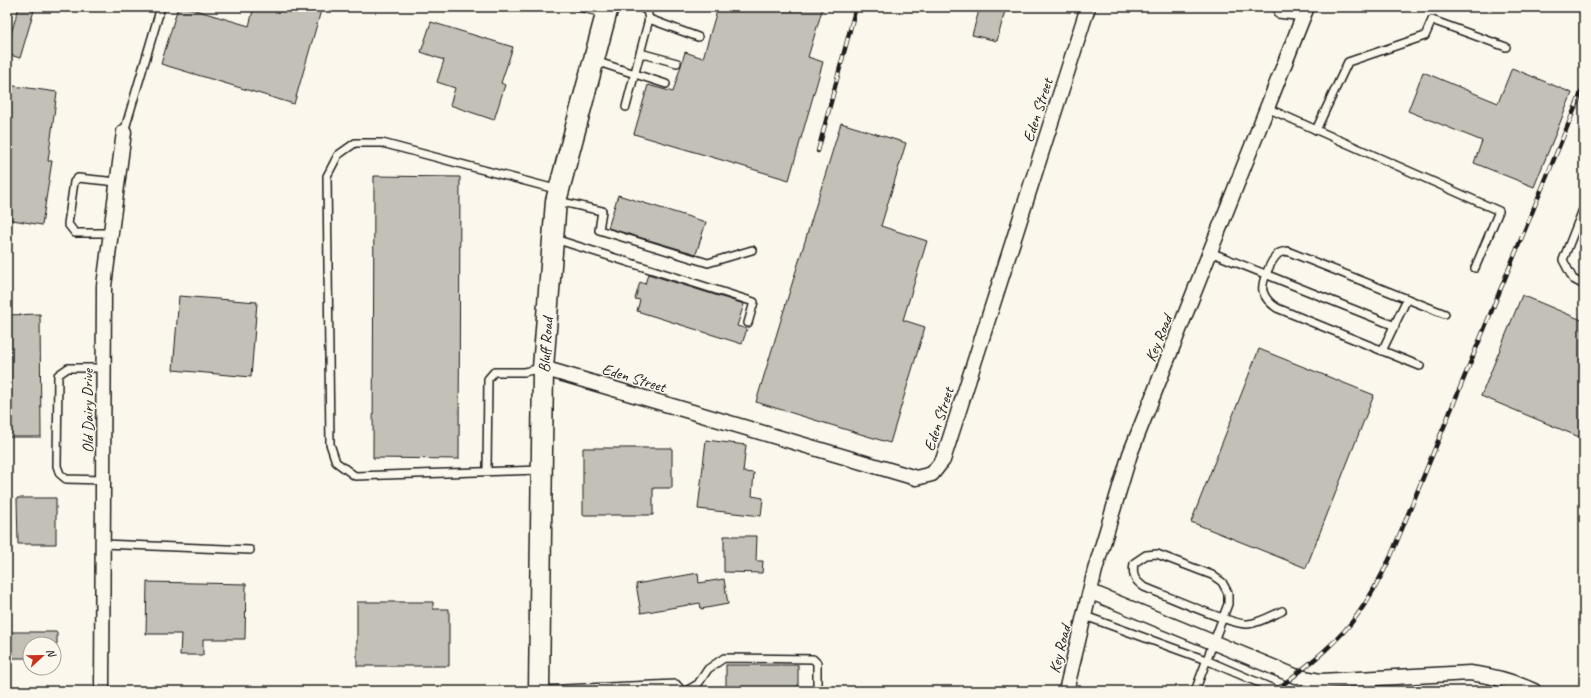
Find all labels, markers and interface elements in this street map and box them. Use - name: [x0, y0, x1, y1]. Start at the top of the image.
- street label: Eden Street: [1018, 74, 1058, 145]
- street label: Key Road: [1141, 310, 1178, 365]
- street label: Bluff Road: [534, 314, 558, 373]
- street label: Eden Street: [599, 359, 670, 398]
- street label: Old Dairy Drive: [78, 367, 98, 453]
- street label: Eden Street: [919, 383, 959, 454]
- street label: Key Road: [1044, 621, 1076, 675]
- north arrow: [22, 636, 62, 676]
- text: N: [44, 646, 60, 660]

